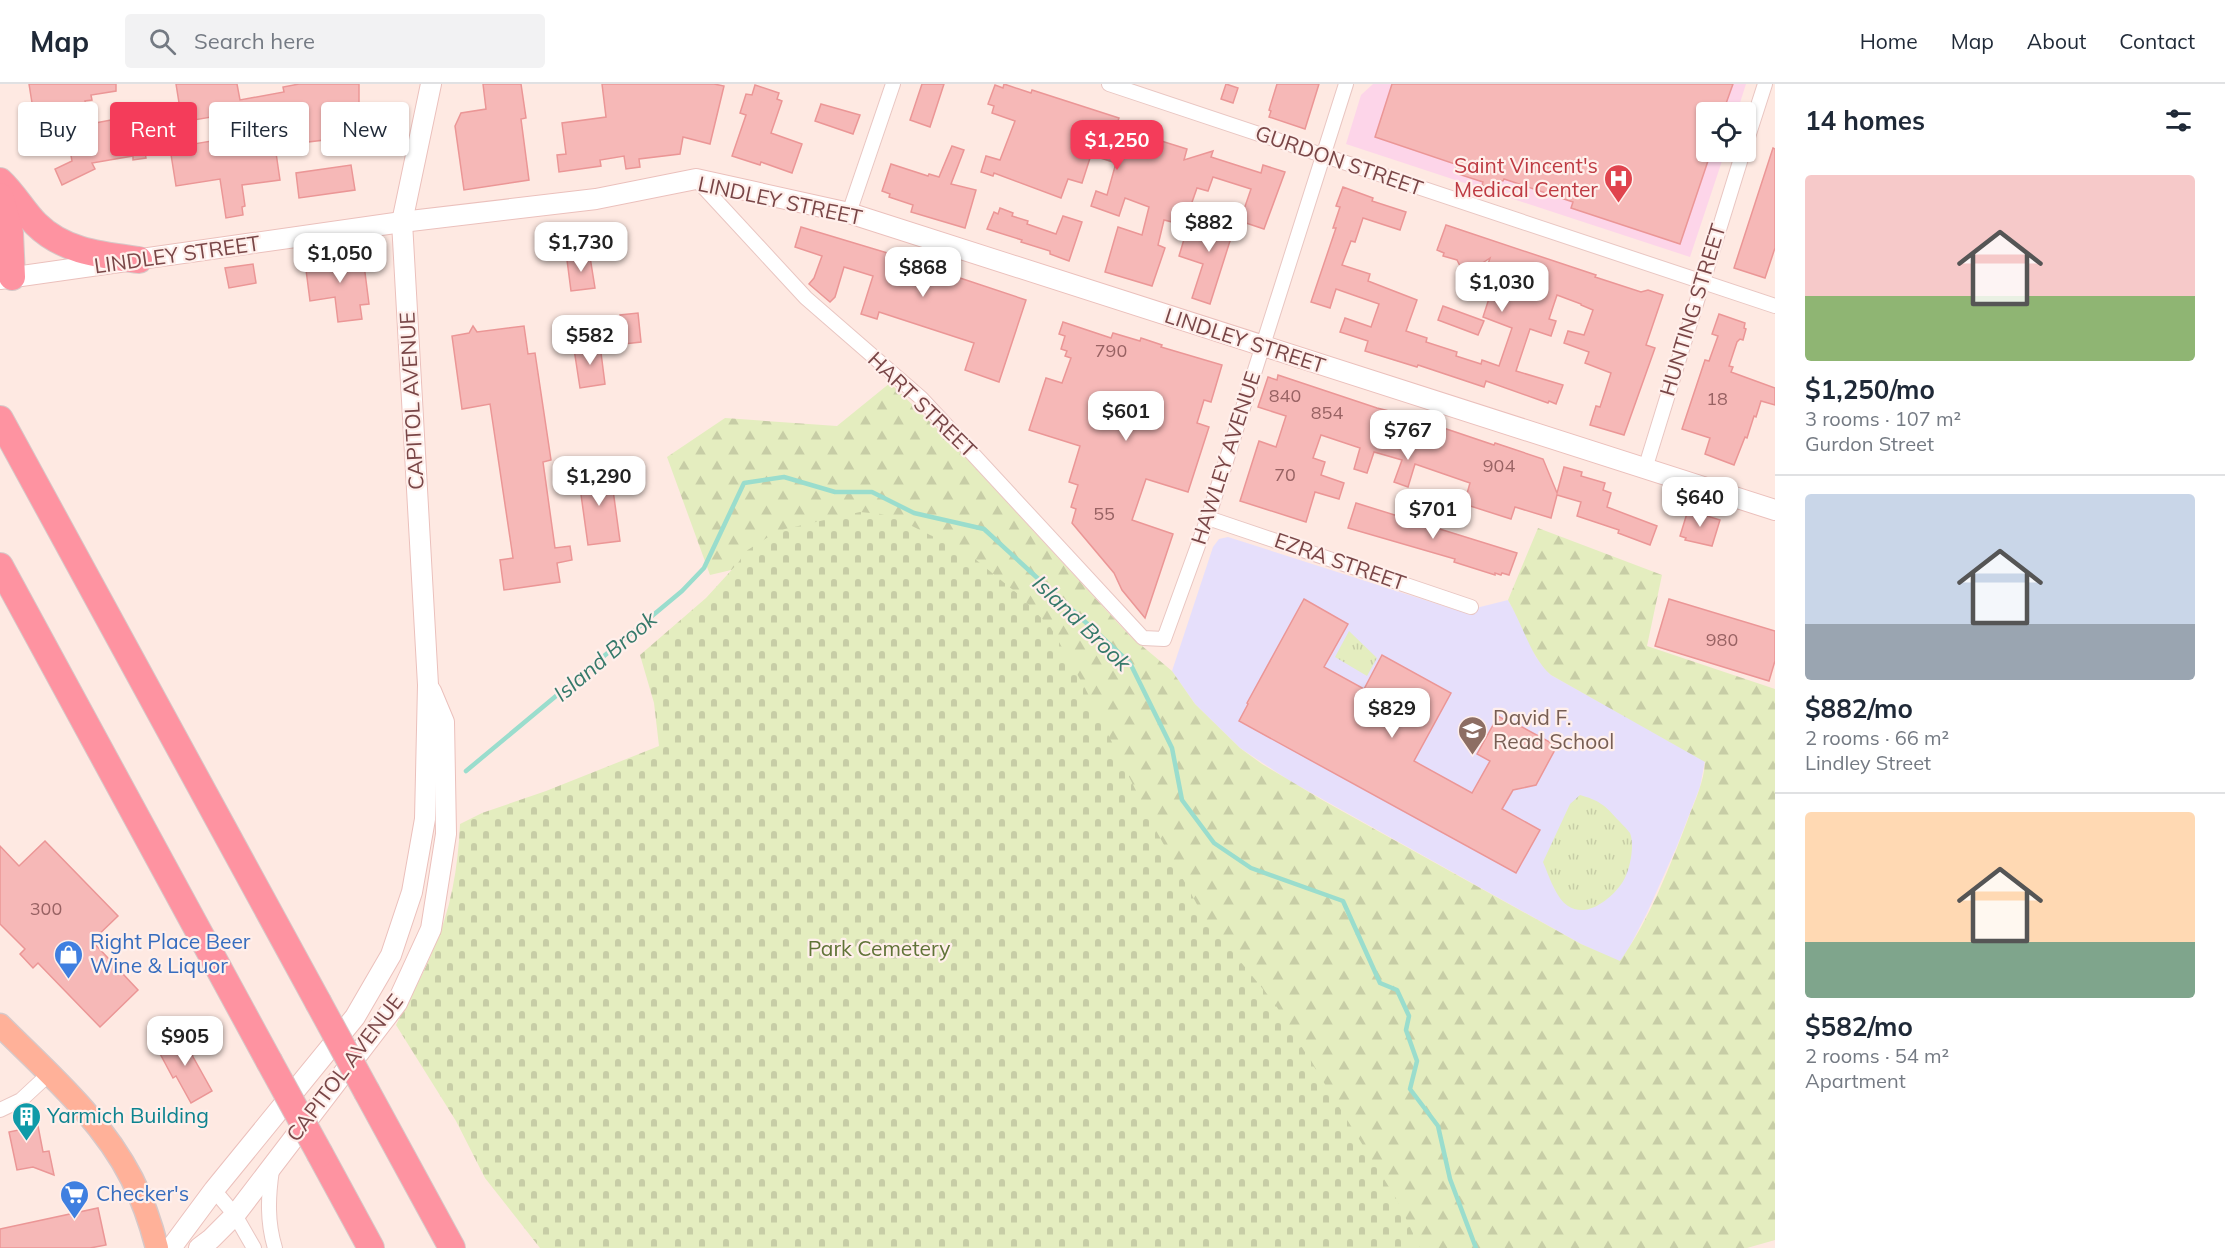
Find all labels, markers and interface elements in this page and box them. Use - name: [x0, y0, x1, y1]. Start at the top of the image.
- search box: [125, 14, 545, 68]
- text: Map: [30, 24, 89, 59]
- icon: search: [146, 25, 179, 58]
- text: Search here: [194, 27, 315, 55]
- text: Home: [1860, 28, 1918, 54]
- text: Map: [1951, 28, 1994, 54]
- text: About: [2027, 28, 2086, 54]
- text: Contact: [2119, 28, 2195, 54]
- chip: Buy: [18, 102, 98, 156]
- chip: Rent: [110, 102, 197, 156]
- chip: Filters: [209, 102, 309, 156]
- chip: New: [321, 102, 409, 156]
- map controls: [1696, 102, 1756, 162]
- button: locate: [1696, 102, 1756, 162]
- text: 14 homes: [1805, 104, 1925, 137]
- icon: filters: [2162, 104, 2195, 137]
- street label: GURDON STREET: [1252, 119, 1427, 201]
- pin: $1,250: [1068, 120, 1166, 171]
- text: $1,250: [1085, 127, 1149, 152]
- place label: Saint Vincent's Medical Center: [1454, 152, 1598, 202]
- hospital icon: Saint Vincent's Medical Center: [1603, 162, 1635, 204]
- street label: LINDLEY STREET: [696, 170, 865, 230]
- pin: $882: [1173, 202, 1245, 253]
- text: $882: [1185, 209, 1233, 234]
- icon: home: [1946, 214, 2054, 322]
- street label: HUNTING STREET: [1653, 220, 1731, 399]
- pin: $1,730: [532, 222, 630, 273]
- street label: LINDLEY STREET: [92, 229, 262, 279]
- text: $1,730: [549, 229, 613, 254]
- pin: $1,050: [291, 233, 389, 284]
- text: $1,050: [308, 240, 372, 265]
- pin: $868: [887, 247, 959, 298]
- text: $868: [899, 254, 947, 279]
- pin: $1,030: [1453, 262, 1551, 313]
- text: $1,030: [1470, 269, 1534, 294]
- street label: LINDLEY STREET: [1162, 302, 1329, 378]
- street label: CAPITOL AVENUE: [393, 311, 429, 491]
- pin: $582: [554, 315, 626, 366]
- text: $582: [566, 322, 614, 347]
- house number: 790: [1095, 339, 1127, 362]
- street label: HART STREET: [863, 346, 983, 463]
- street label: HAWLEY AVENUE: [1185, 368, 1265, 547]
- text: $1,250/mo: [1805, 373, 1935, 406]
- house number: 840: [1269, 384, 1301, 407]
- house number: 18: [1706, 387, 1728, 410]
- pin: $601: [1090, 391, 1162, 442]
- text: $601: [1102, 398, 1150, 423]
- house number: 854: [1311, 401, 1343, 424]
- text: 3 rooms · 107 m²: [1805, 406, 1961, 431]
- pin: $767: [1372, 410, 1444, 461]
- text: $767: [1384, 417, 1432, 442]
- text: Gurdon Street: [1805, 431, 1934, 456]
- house number: 904: [1483, 454, 1515, 477]
- pin: $1,290: [550, 456, 648, 507]
- text: $1,290: [567, 463, 631, 488]
- house number: 70: [1274, 463, 1296, 486]
- pin: $640: [1664, 477, 1736, 528]
- text: $640: [1676, 484, 1724, 509]
- pin: $701: [1397, 489, 1469, 540]
- text: $701: [1409, 496, 1457, 521]
- house number: 55: [1093, 502, 1115, 525]
- street label: EZRA STREET: [1271, 526, 1410, 596]
- icon: home: [1946, 533, 2054, 641]
- water label: Island Brook: [1027, 569, 1138, 677]
- water label: Island Brook: [548, 604, 663, 707]
- house number: 980: [1706, 628, 1738, 651]
- pin: $829: [1356, 688, 1428, 739]
- text: $882/mo: [1805, 692, 1913, 725]
- text: $829: [1368, 695, 1416, 720]
- place label: David F. Read School: [1493, 704, 1614, 754]
- school or university icon: David F. Read School: [1456, 714, 1488, 756]
- text: 2 rooms · 66 m²: [1805, 725, 1949, 750]
- text: Lindley Street: [1805, 750, 1931, 775]
- icon: home: [1946, 851, 2054, 959]
- house number: 300: [30, 897, 62, 920]
- place label: Right Place Beer Wine & Liquor: [90, 928, 251, 978]
- park label: Park Cemetery: [808, 935, 950, 961]
- shop icon: Right Place Beer Wine & Liquor: [53, 938, 85, 980]
- street label: CAPITOL AVENUE: [280, 988, 408, 1146]
- text: $582/mo: [1805, 1010, 1913, 1043]
- pin: $905: [149, 1016, 221, 1067]
- text: $905: [161, 1023, 209, 1048]
- text: 2 rooms · 54 m²: [1805, 1043, 1949, 1068]
- text: Apartment: [1805, 1068, 1906, 1093]
- building icon: Yarmich Building: [10, 1100, 42, 1142]
- place label: Yarmich Building: [46, 1102, 209, 1128]
- supermarket icon: Checker's: [59, 1178, 91, 1220]
- place label: Checker's: [96, 1180, 189, 1206]

